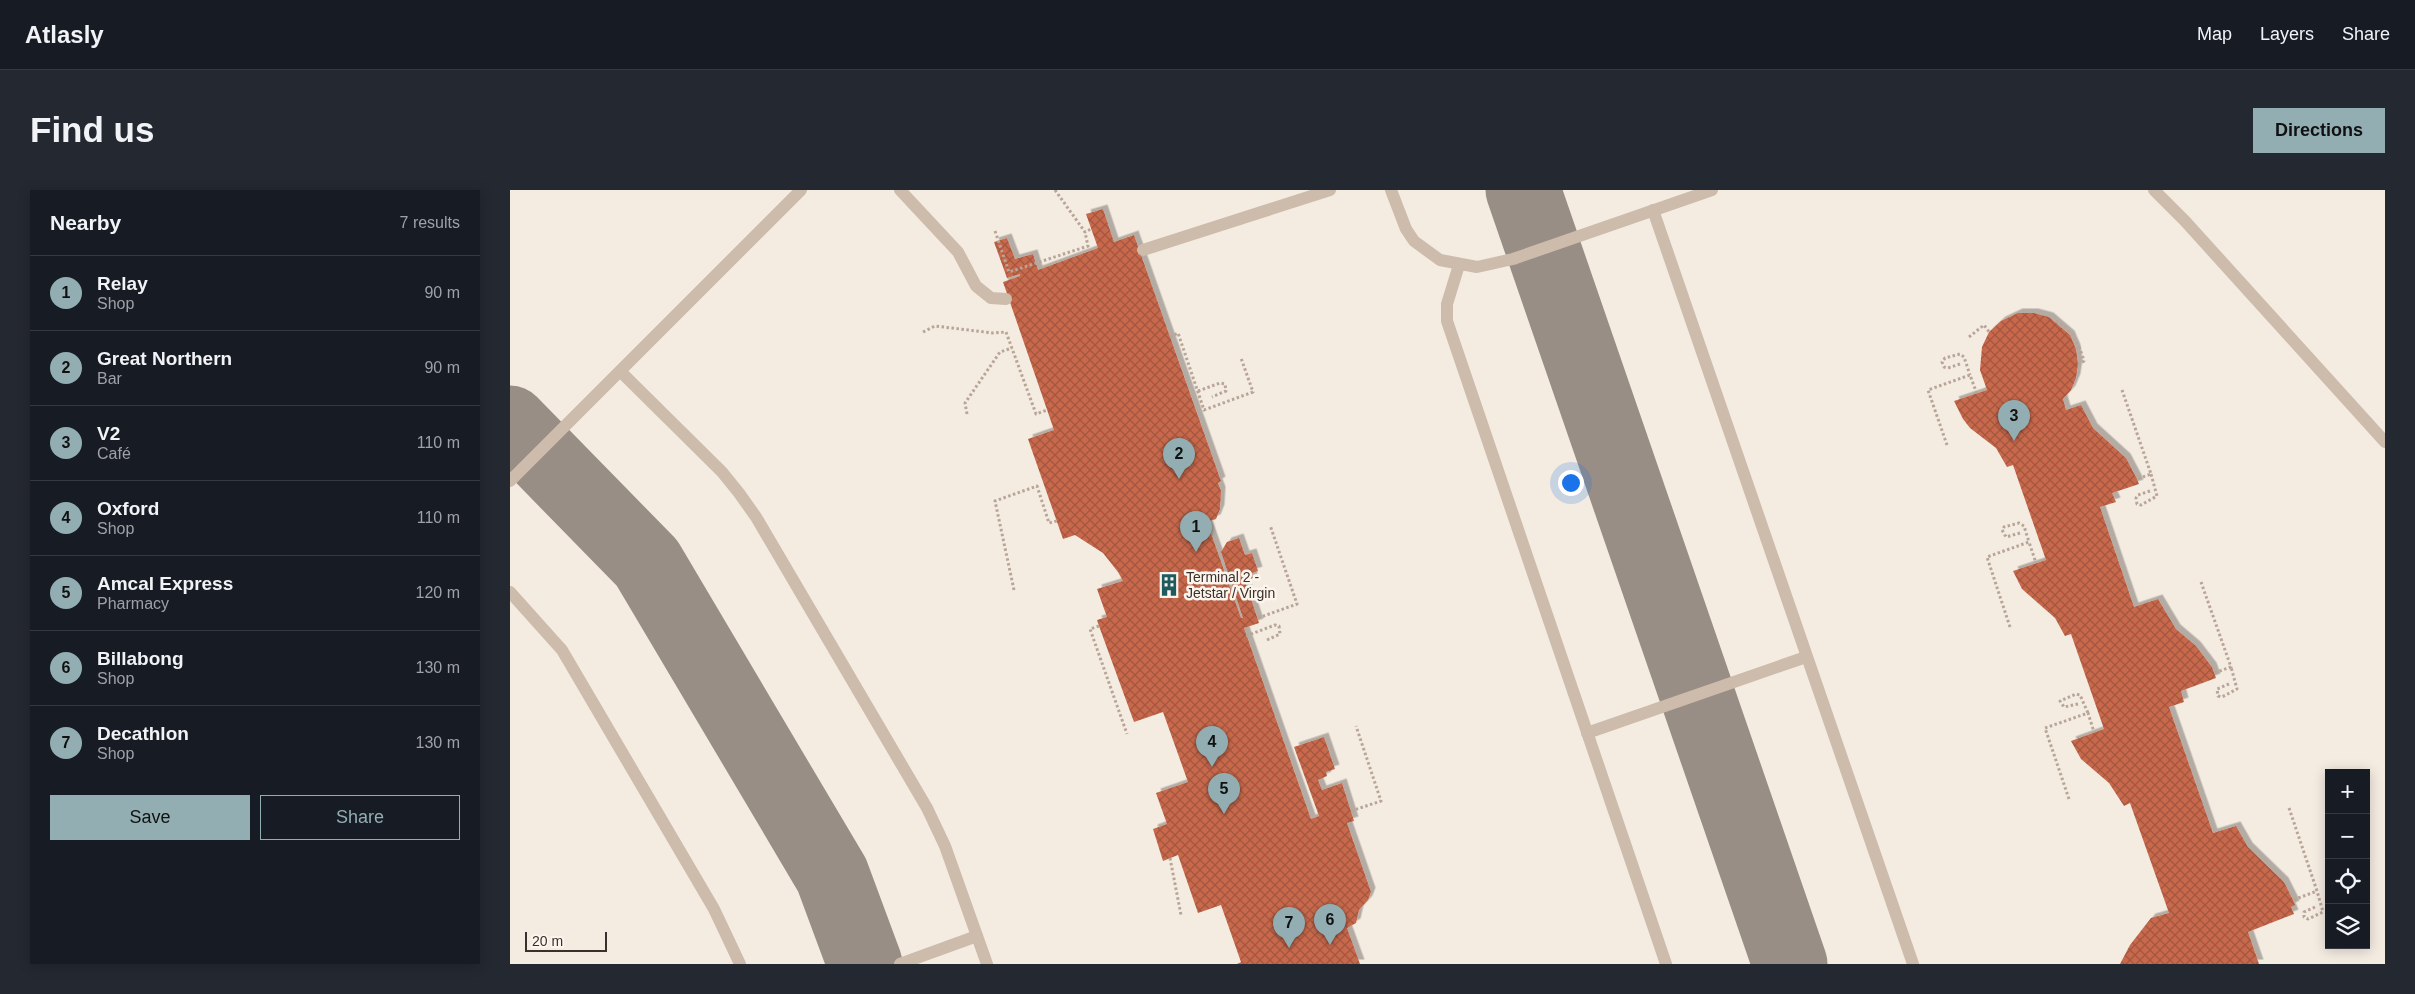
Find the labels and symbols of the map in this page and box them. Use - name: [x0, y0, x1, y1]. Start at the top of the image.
- pin: 3: [1998, 400, 2030, 441]
- pin: 2: [1163, 438, 1195, 479]
- your location: [1558, 470, 1584, 496]
- pin: 1: [1180, 511, 1212, 552]
- place label: Terminal 2 - Jetstar / Virgin: [1186, 569, 1275, 601]
- building icon: Terminal 2 - Jetstar / Virgin: [1156, 572, 1182, 598]
- pin: 4: [1196, 726, 1228, 767]
- pin: 5: [1208, 773, 1240, 814]
- pin: 6: [1314, 904, 1346, 945]
- pin: 7: [1273, 907, 1305, 948]
- scale bar: [525, 929, 608, 952]

